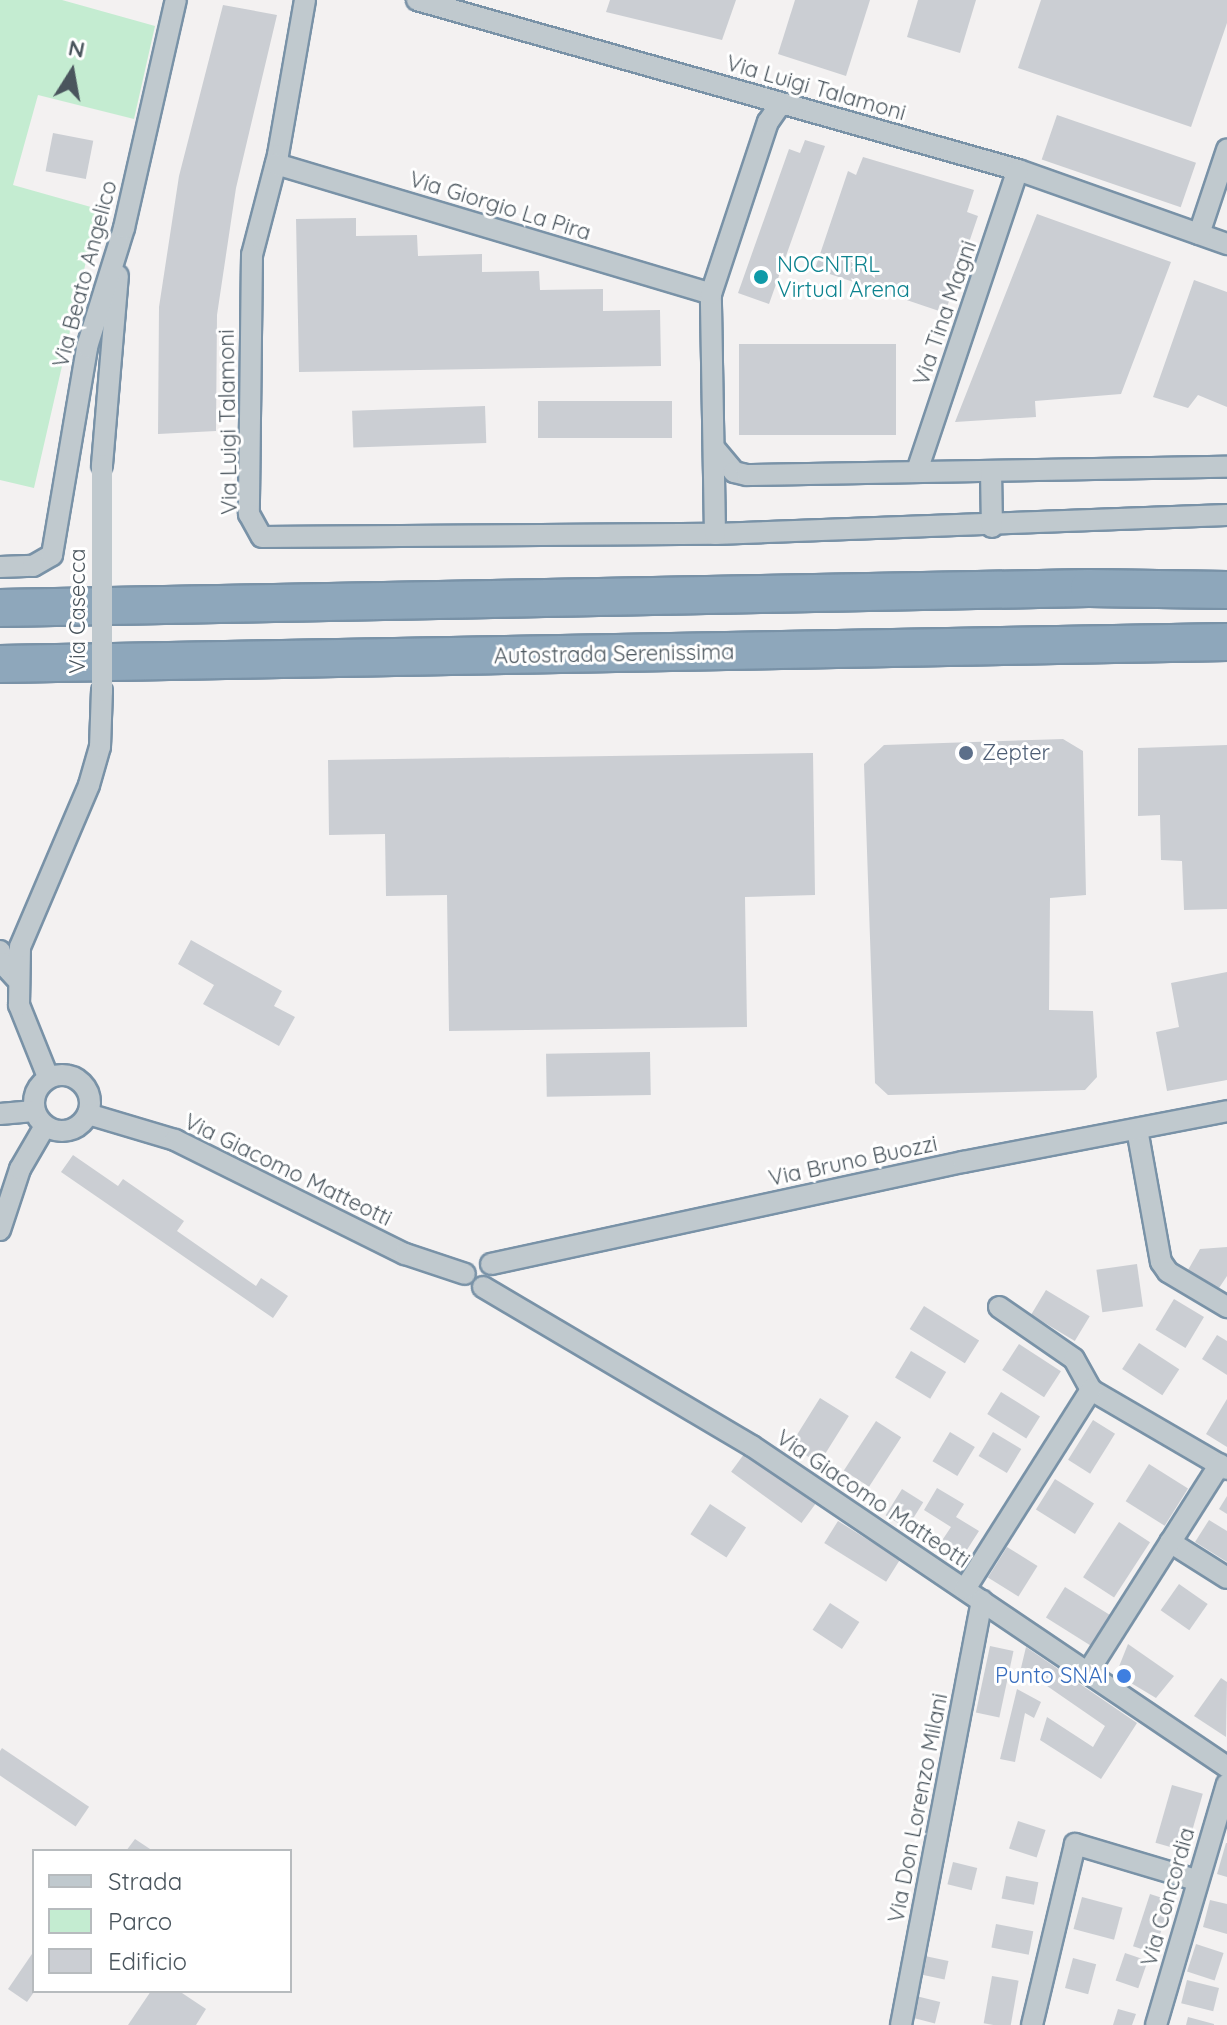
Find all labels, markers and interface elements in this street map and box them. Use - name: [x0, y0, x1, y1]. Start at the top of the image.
- north arrow: [32, 32, 112, 112]
- text: N: [66, 33, 87, 64]
- street label: Via Luigi Talamoni: [723, 50, 909, 126]
- street label: Via Giorgio La Pira: [406, 166, 594, 246]
- street label: Via Beato Angelico: [47, 178, 123, 370]
- street label: Via Tina Magni: [908, 237, 982, 389]
- place label: NOCNTRL Virtual Arena: [777, 251, 910, 302]
- marker: NOCNTRL Virtual Arena: [752, 268, 770, 286]
- street label: Via Luigi Talamoni: [213, 329, 243, 515]
- street label: Via Casecca: [65, 548, 91, 674]
- street label: Autostrada Serenissima: [494, 639, 734, 669]
- place label: Zepter: [982, 740, 1050, 766]
- marker: Zepter: [957, 744, 975, 762]
- street label: Via Giacomo Matteotti: [180, 1108, 396, 1232]
- street label: Via Bruno Buozzi: [766, 1130, 940, 1192]
- street label: Via Giacomo Matteotti: [771, 1424, 975, 1574]
- place label: Punto SNAI: [995, 1663, 1108, 1689]
- marker: Punto SNAI: [1115, 1667, 1133, 1685]
- street label: Via Don Lorenzo Milani: [883, 1691, 953, 1925]
- street label: Via Concordia: [1136, 1825, 1200, 1969]
- legend: [32, 1849, 292, 1993]
- text: Strada: [108, 1866, 182, 1896]
- text: Parco: [108, 1906, 172, 1936]
- text: Edificio: [108, 1946, 187, 1976]

